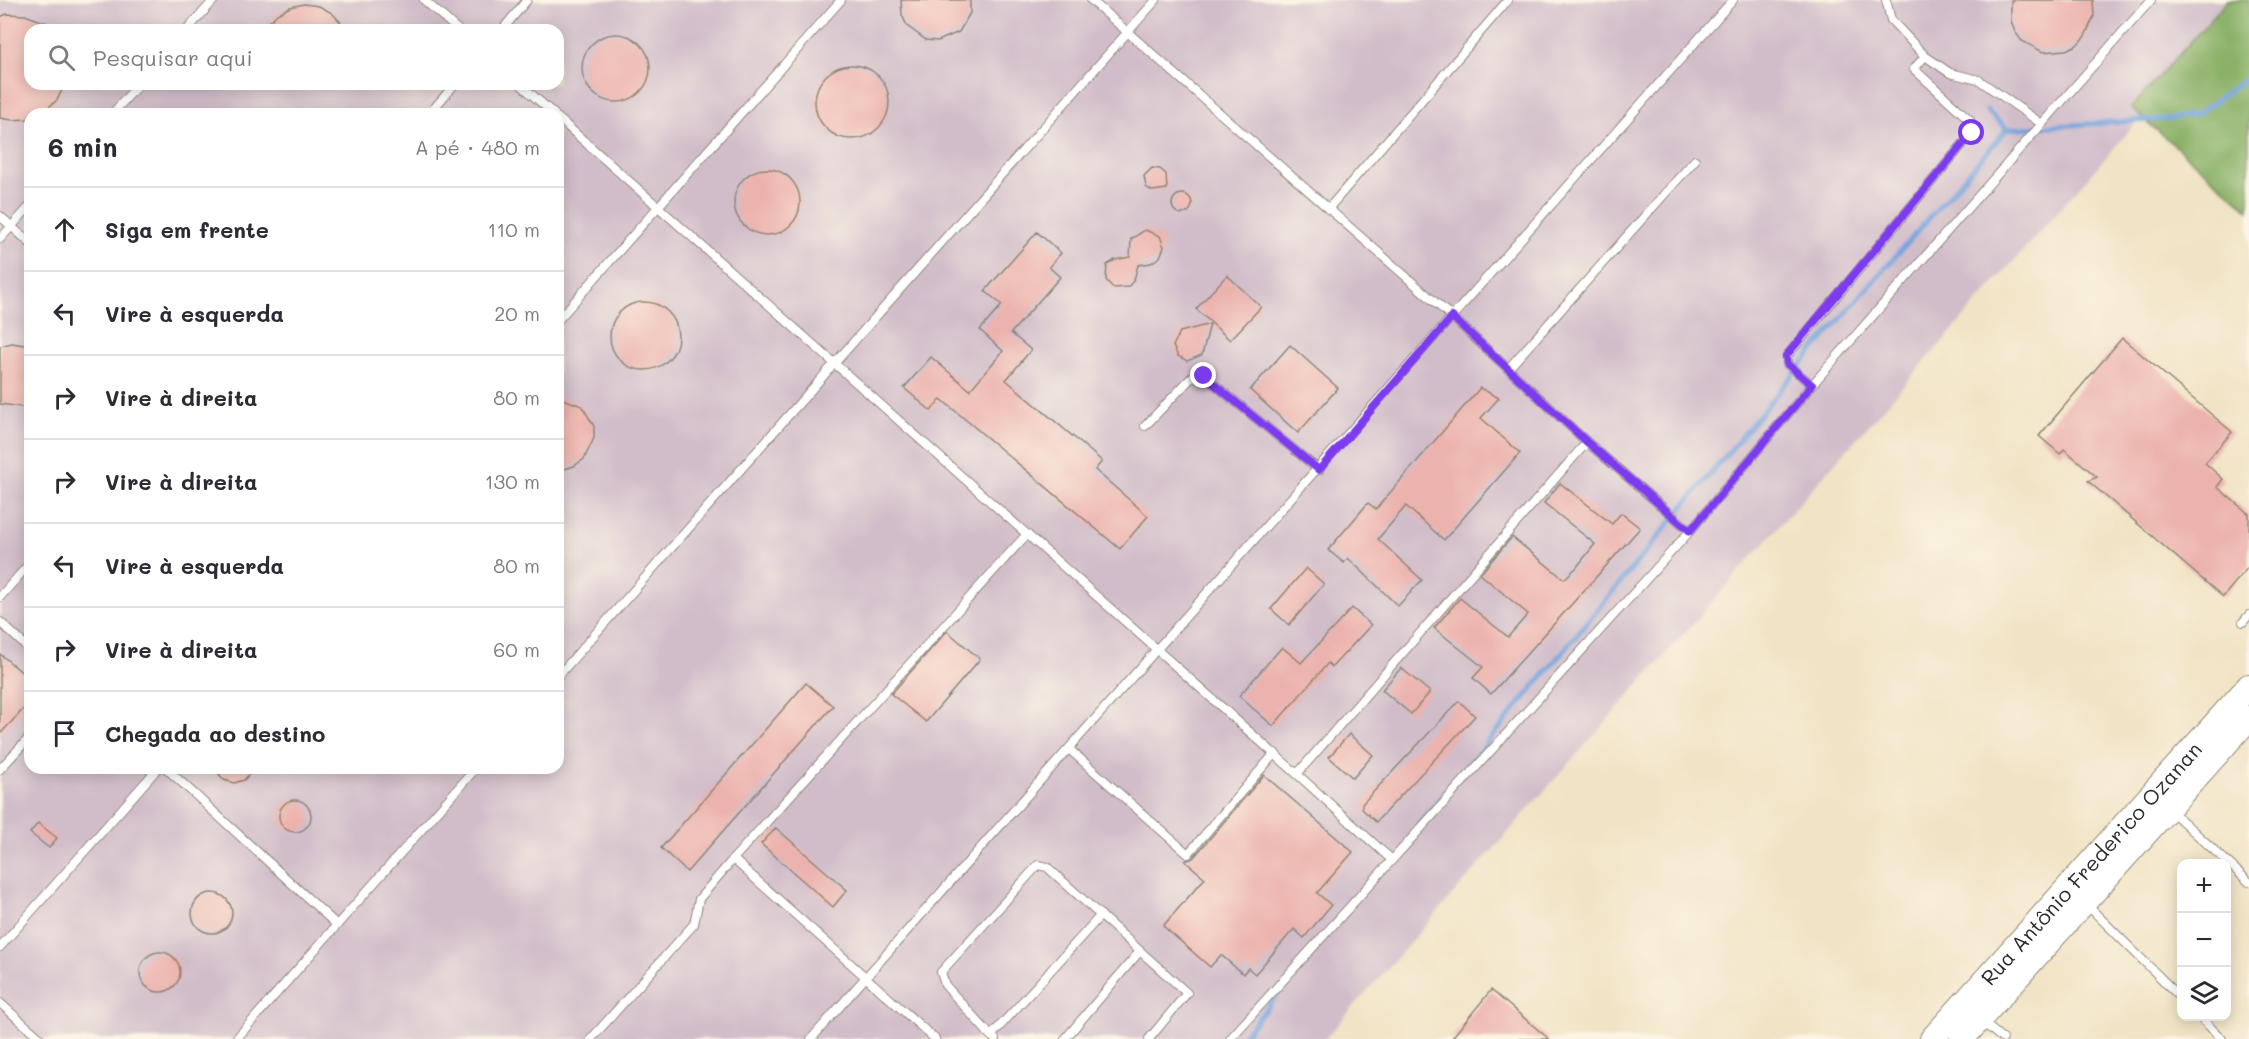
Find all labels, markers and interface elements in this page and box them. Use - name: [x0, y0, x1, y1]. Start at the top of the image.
- search box: [24, 24, 564, 90]
- icon: search: [45, 41, 78, 74]
- text: Pesquisar aqui: [93, 43, 253, 72]
- route start: [1958, 119, 1984, 145]
- text: 6 min: [48, 130, 117, 164]
- text: A pé · 480 m: [415, 134, 540, 160]
- icon: ahead: [48, 213, 81, 246]
- text: Siga em frente: [105, 215, 269, 244]
- text: 110 m: [487, 216, 540, 242]
- icon: left: [48, 297, 81, 330]
- text: Vire à esquerda: [105, 299, 284, 328]
- text: 20 m: [494, 300, 540, 326]
- route end: [1190, 362, 1216, 388]
- icon: right: [48, 381, 81, 414]
- text: Vire à direita: [105, 383, 258, 412]
- text: 80 m: [493, 384, 540, 410]
- icon: right: [48, 465, 81, 498]
- text: Vire à direita: [105, 467, 258, 496]
- text: 130 m: [485, 468, 540, 494]
- icon: left: [48, 549, 81, 582]
- text: Vire à esquerda: [105, 551, 284, 580]
- text: 80 m: [493, 552, 540, 578]
- icon: right: [48, 633, 81, 666]
- text: Vire à direita: [105, 635, 258, 664]
- text: 60 m: [493, 636, 540, 662]
- icon: arrive: [48, 717, 81, 750]
- text: Chegada ao destino: [105, 719, 325, 748]
- street label: Rua Antônio Frederico Ozanan: [1974, 735, 2207, 990]
- map controls: [2177, 859, 2231, 1021]
- button: +: [2177, 859, 2231, 913]
- button: −: [2177, 913, 2231, 967]
- button: layers: [2177, 967, 2231, 1021]

